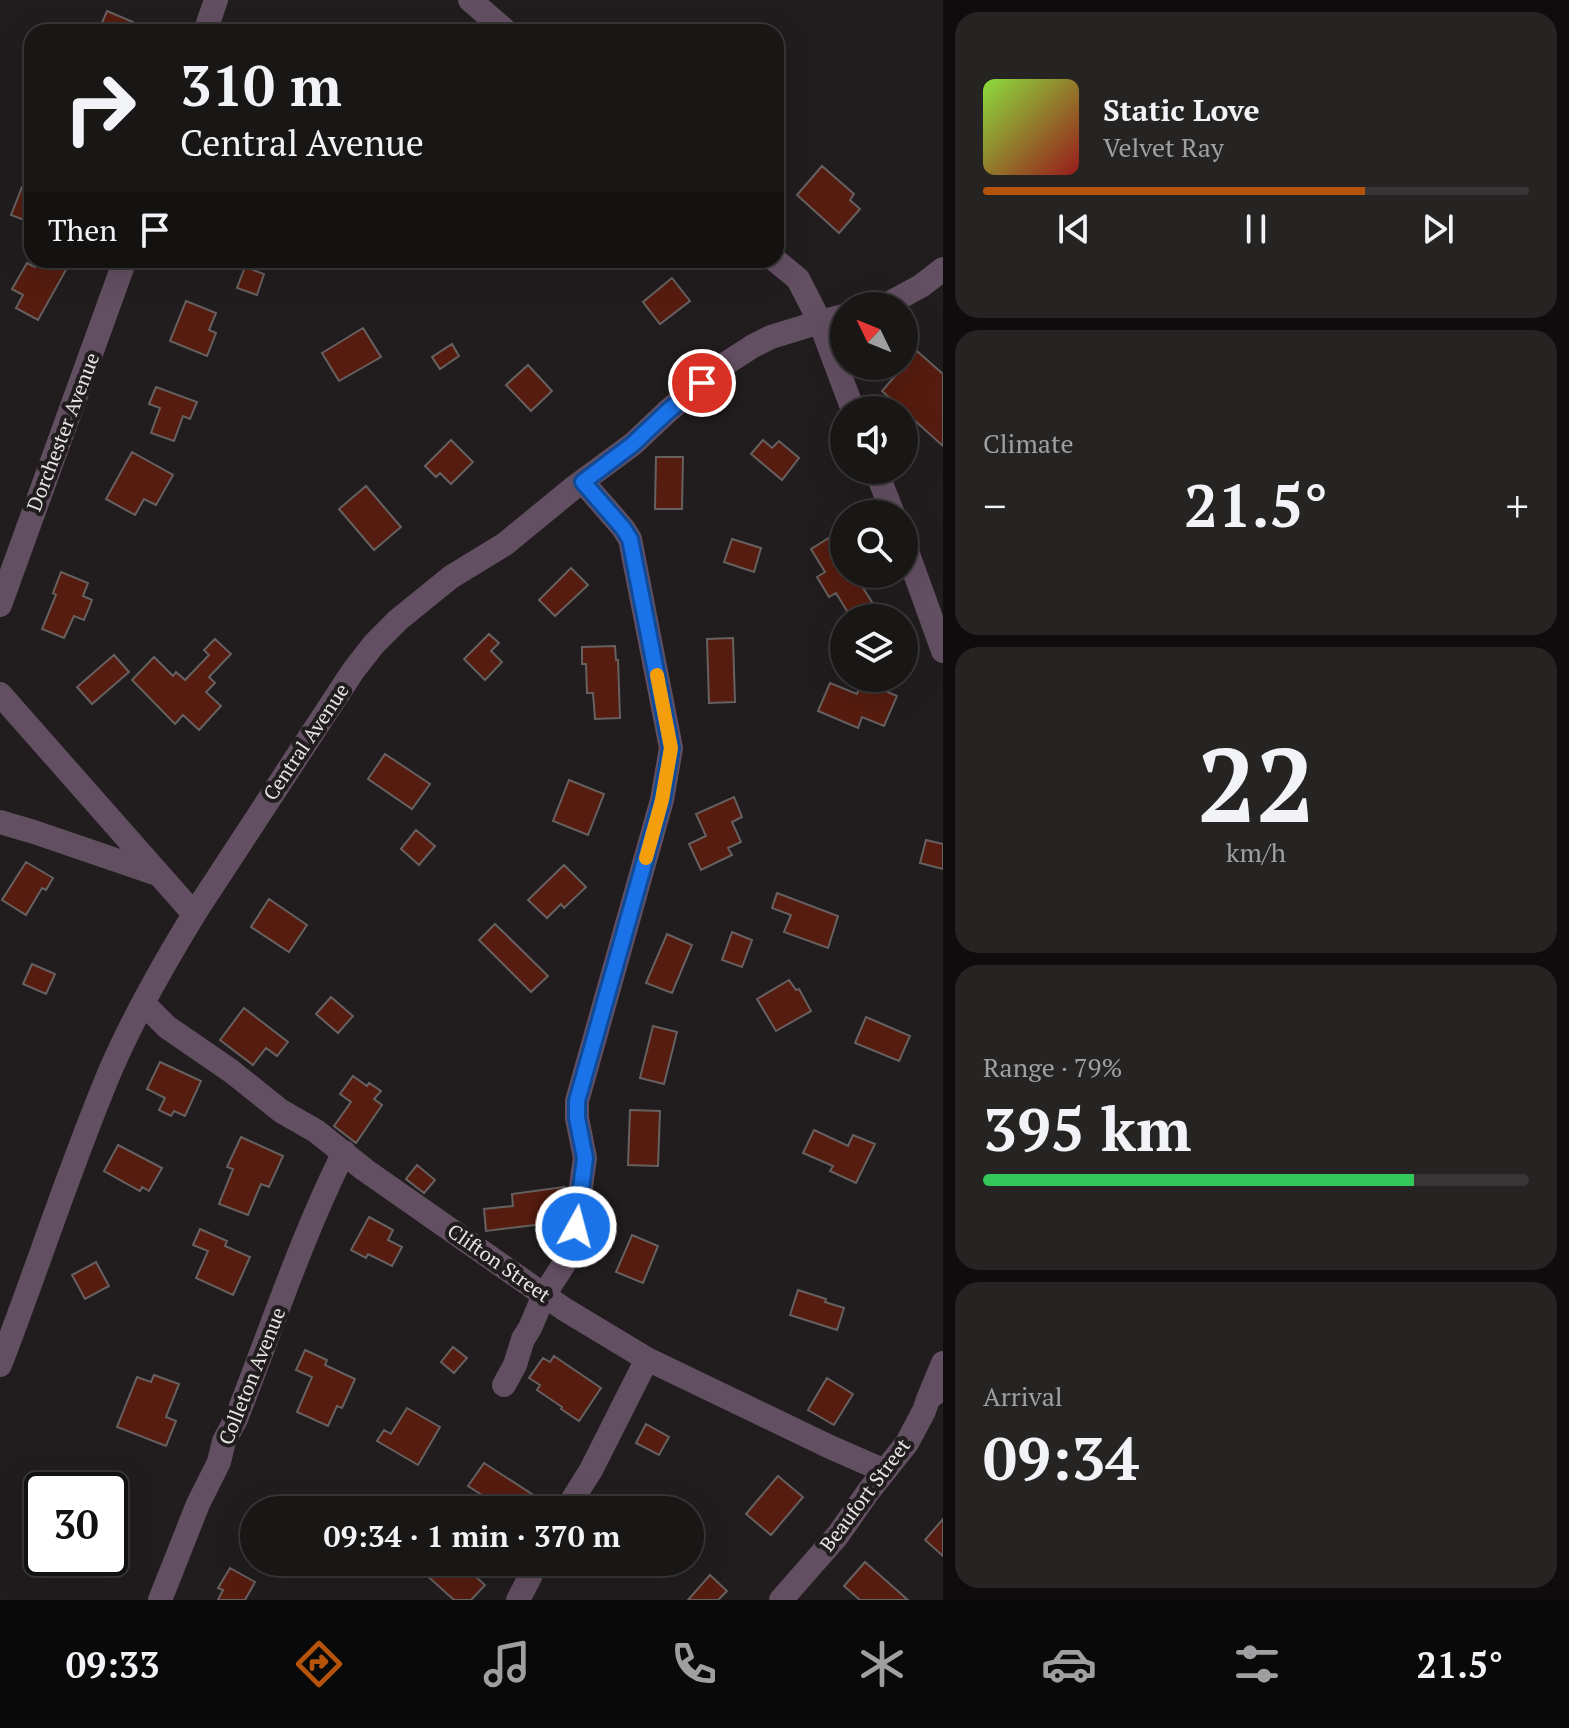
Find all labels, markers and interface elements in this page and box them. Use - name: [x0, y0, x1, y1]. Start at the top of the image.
- text: 310 m: [180, 48, 342, 122]
- icon: right: [48, 56, 152, 160]
- text: Static Love: [1103, 90, 1260, 130]
- text: Central Avenue: [180, 119, 424, 166]
- text: Velvet Ray: [1103, 130, 1224, 164]
- icon: previous: [1052, 207, 1096, 251]
- icon: pause: [1234, 207, 1278, 251]
- icon: next: [1416, 207, 1460, 251]
- icon: arrive: [133, 208, 177, 252]
- text: Then: [48, 210, 117, 250]
- north arrow: [830, 292, 918, 380]
- map controls: [830, 292, 918, 692]
- street label: Dorchester Avenue: [20, 349, 105, 515]
- pin: [668, 349, 736, 417]
- icon: arrive: [680, 361, 724, 405]
- button: sound: [830, 396, 918, 484]
- text: Climate: [983, 426, 1074, 460]
- text: 21.5°: [1184, 465, 1328, 544]
- text: −: [983, 476, 1006, 535]
- text: +: [1506, 476, 1529, 535]
- button: search: [830, 500, 918, 588]
- button: layers: [830, 604, 918, 692]
- street label: Central Avenue: [256, 678, 355, 805]
- text: 22: [1197, 714, 1315, 852]
- text: km/h: [1226, 835, 1286, 869]
- text: Range · 79%: [983, 1050, 1122, 1084]
- text: 395 km: [983, 1089, 1191, 1168]
- position arrow: [534, 1185, 618, 1269]
- street label: Clifton Street: [442, 1217, 557, 1308]
- street label: Colleton Avenue: [212, 1303, 291, 1449]
- text: Arrival: [983, 1379, 1063, 1413]
- text: 09:34: [983, 1418, 1139, 1497]
- street label: Beaufort Street: [813, 1432, 916, 1557]
- speed limit sign: 30: [24, 1472, 128, 1576]
- text: 09:34 · 1 min · 370 m: [324, 1516, 620, 1556]
- icon: directions: [291, 1636, 347, 1692]
- icon: music: [479, 1636, 535, 1692]
- icon: phone: [666, 1636, 722, 1692]
- icon: climate: [854, 1636, 910, 1692]
- icon: car: [1041, 1636, 1097, 1692]
- icon: filters: [1229, 1636, 1285, 1692]
- text: 09:33: [66, 1641, 160, 1688]
- text: 21.5°: [1417, 1641, 1503, 1688]

